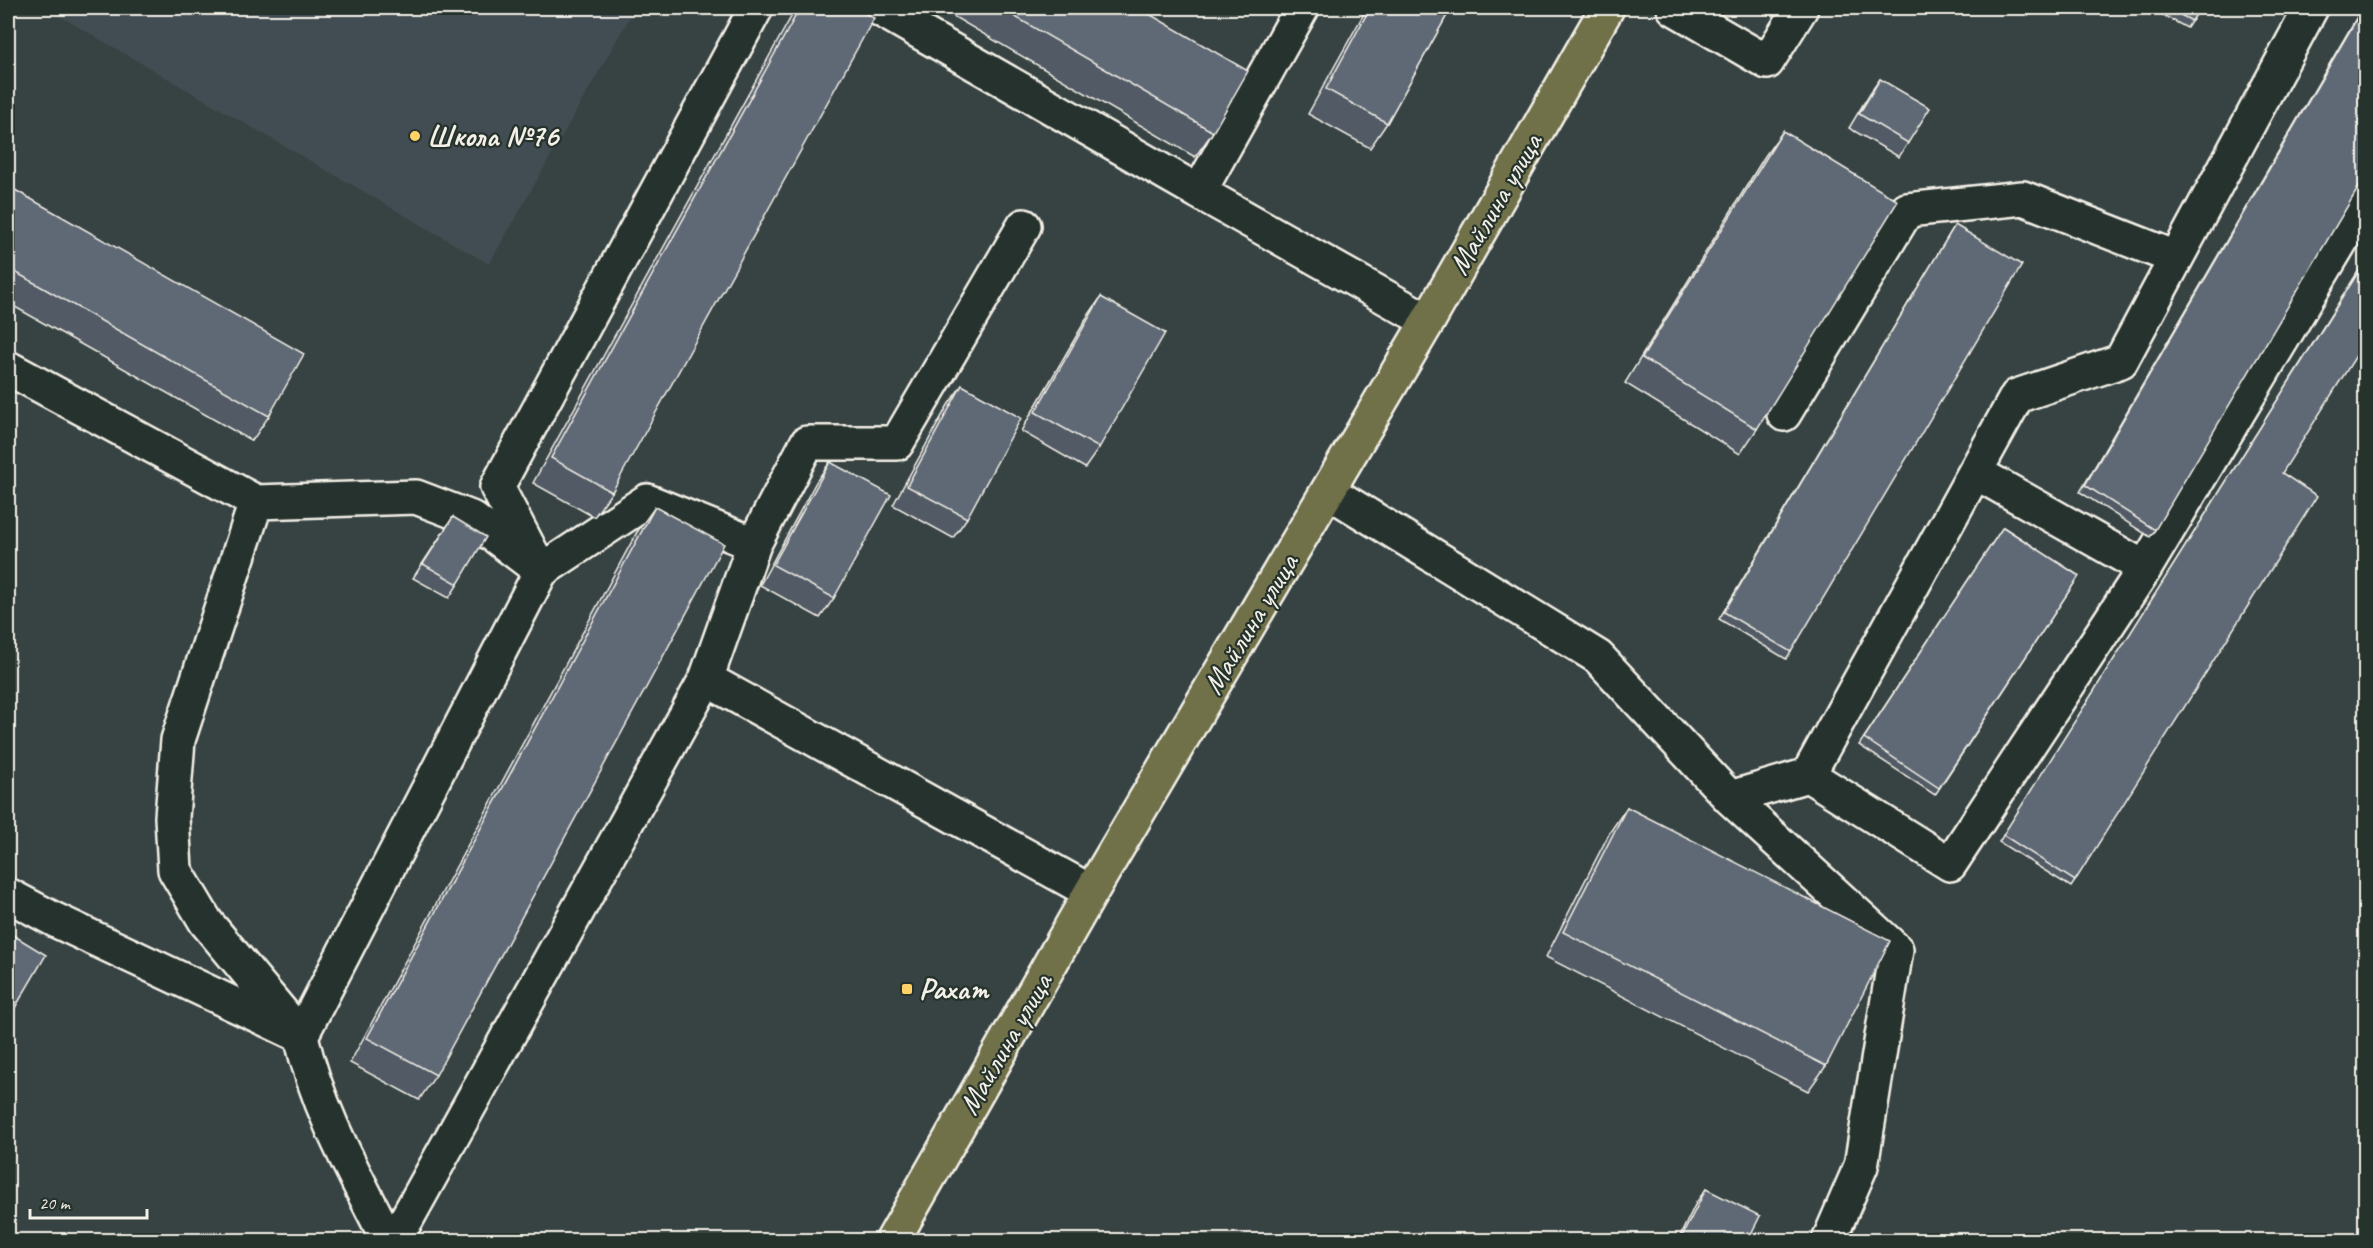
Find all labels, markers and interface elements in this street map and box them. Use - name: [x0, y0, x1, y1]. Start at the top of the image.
- place label: Школа №76: [427, 117, 560, 155]
- street label: Майлина улица: [1439, 125, 1552, 281]
- marker: Школа №76: [408, 129, 422, 143]
- street label: Майлина улица: [1193, 545, 1308, 701]
- street label: Майлина улица: [949, 965, 1062, 1121]
- place label: Рахат: [919, 970, 990, 1008]
- marker: Рахат: [900, 982, 914, 996]
- scale bar: [30, 1182, 147, 1220]
- text: 20 m: [39, 1192, 72, 1214]

